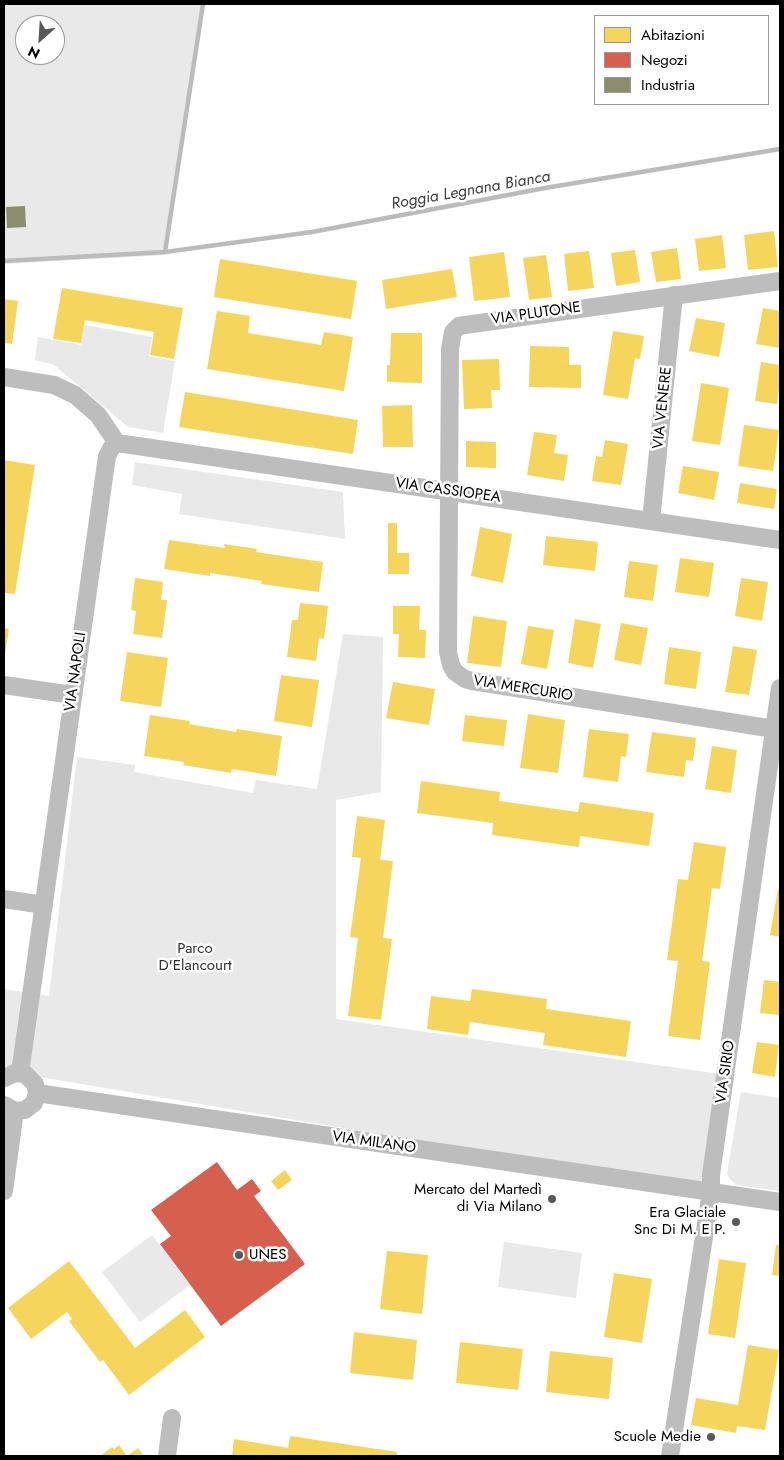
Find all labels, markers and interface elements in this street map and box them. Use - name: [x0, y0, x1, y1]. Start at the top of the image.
- north arrow: [15, 15, 65, 65]
- legend: [594, 15, 769, 105]
- text: Abitazioni: [641, 24, 705, 46]
- text: N: [24, 41, 43, 64]
- text: Negozi: [641, 49, 688, 71]
- text: Industria: [641, 74, 695, 96]
- water label: Roggia Legnana Bianca: [390, 168, 552, 214]
- street label: VIA PLUTONE: [490, 299, 582, 329]
- street label: VIA VENERE: [650, 366, 676, 450]
- street label: VIA CASSIOPEA: [394, 475, 502, 507]
- street label: VIA NAPOLI: [62, 631, 90, 713]
- street label: VIA MERCURIO: [472, 672, 574, 706]
- park label: Parco D'Elancourt: [158, 940, 232, 975]
- street label: VIA SIRIO: [713, 1039, 739, 1105]
- street label: VIA MILANO: [331, 1128, 417, 1158]
- place label: Mercato del Martedì di Via Milano: [414, 1181, 542, 1216]
- marker: Mercato del Martedì di Via Milano: [546, 1193, 558, 1205]
- place label: Era Glaciale Snc Di M. E P.: [634, 1204, 726, 1239]
- marker: Era Glaciale Snc Di M. E P.: [730, 1216, 742, 1228]
- place label: UNES: [249, 1246, 286, 1264]
- marker: UNES: [233, 1249, 245, 1261]
- place label: Scuole Medie: [614, 1428, 701, 1446]
- marker: Scuole Medie: [705, 1431, 717, 1443]

